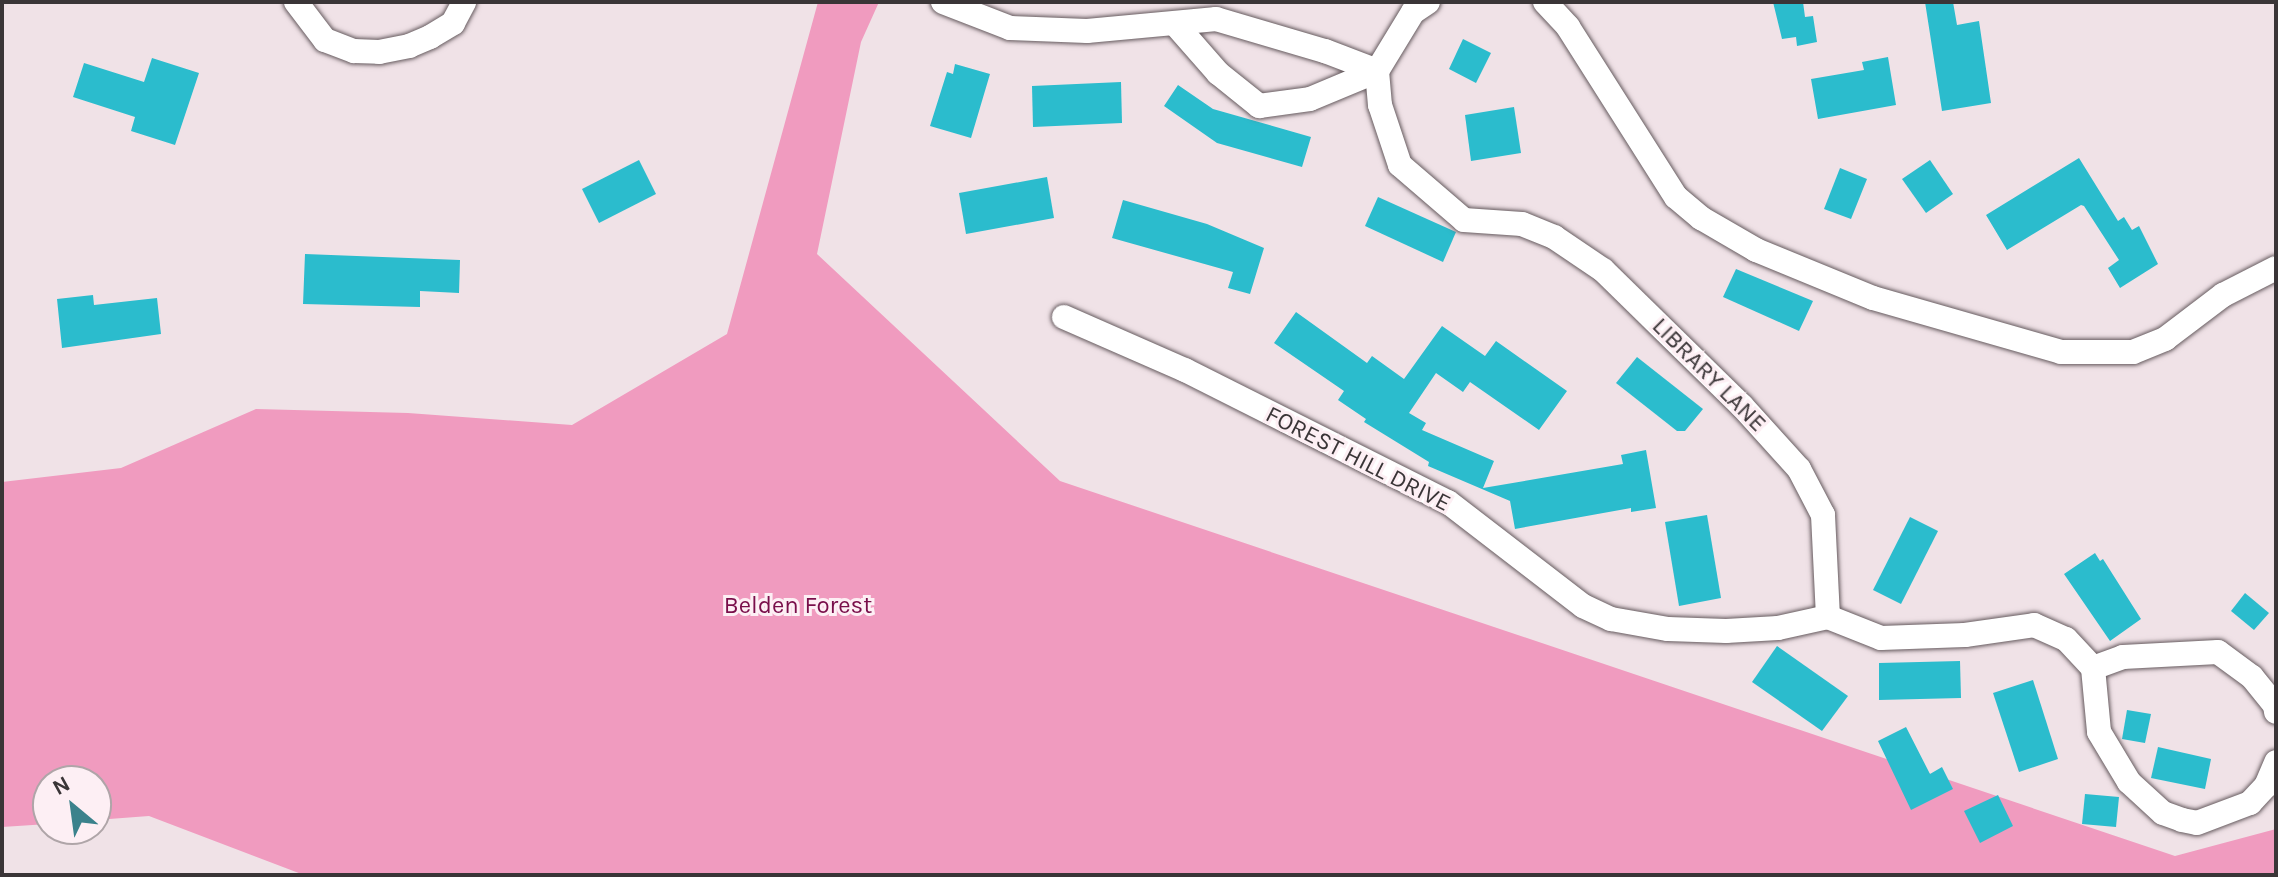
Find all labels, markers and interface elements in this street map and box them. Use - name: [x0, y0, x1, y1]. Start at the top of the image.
- street label: LIBRARY LANE: [1646, 312, 1772, 438]
- street label: FOREST HILL DRIVE: [1261, 400, 1455, 518]
- park label: Belden Forest: [724, 592, 872, 620]
- north arrow: [32, 765, 112, 845]
- text: N: [48, 771, 75, 801]

